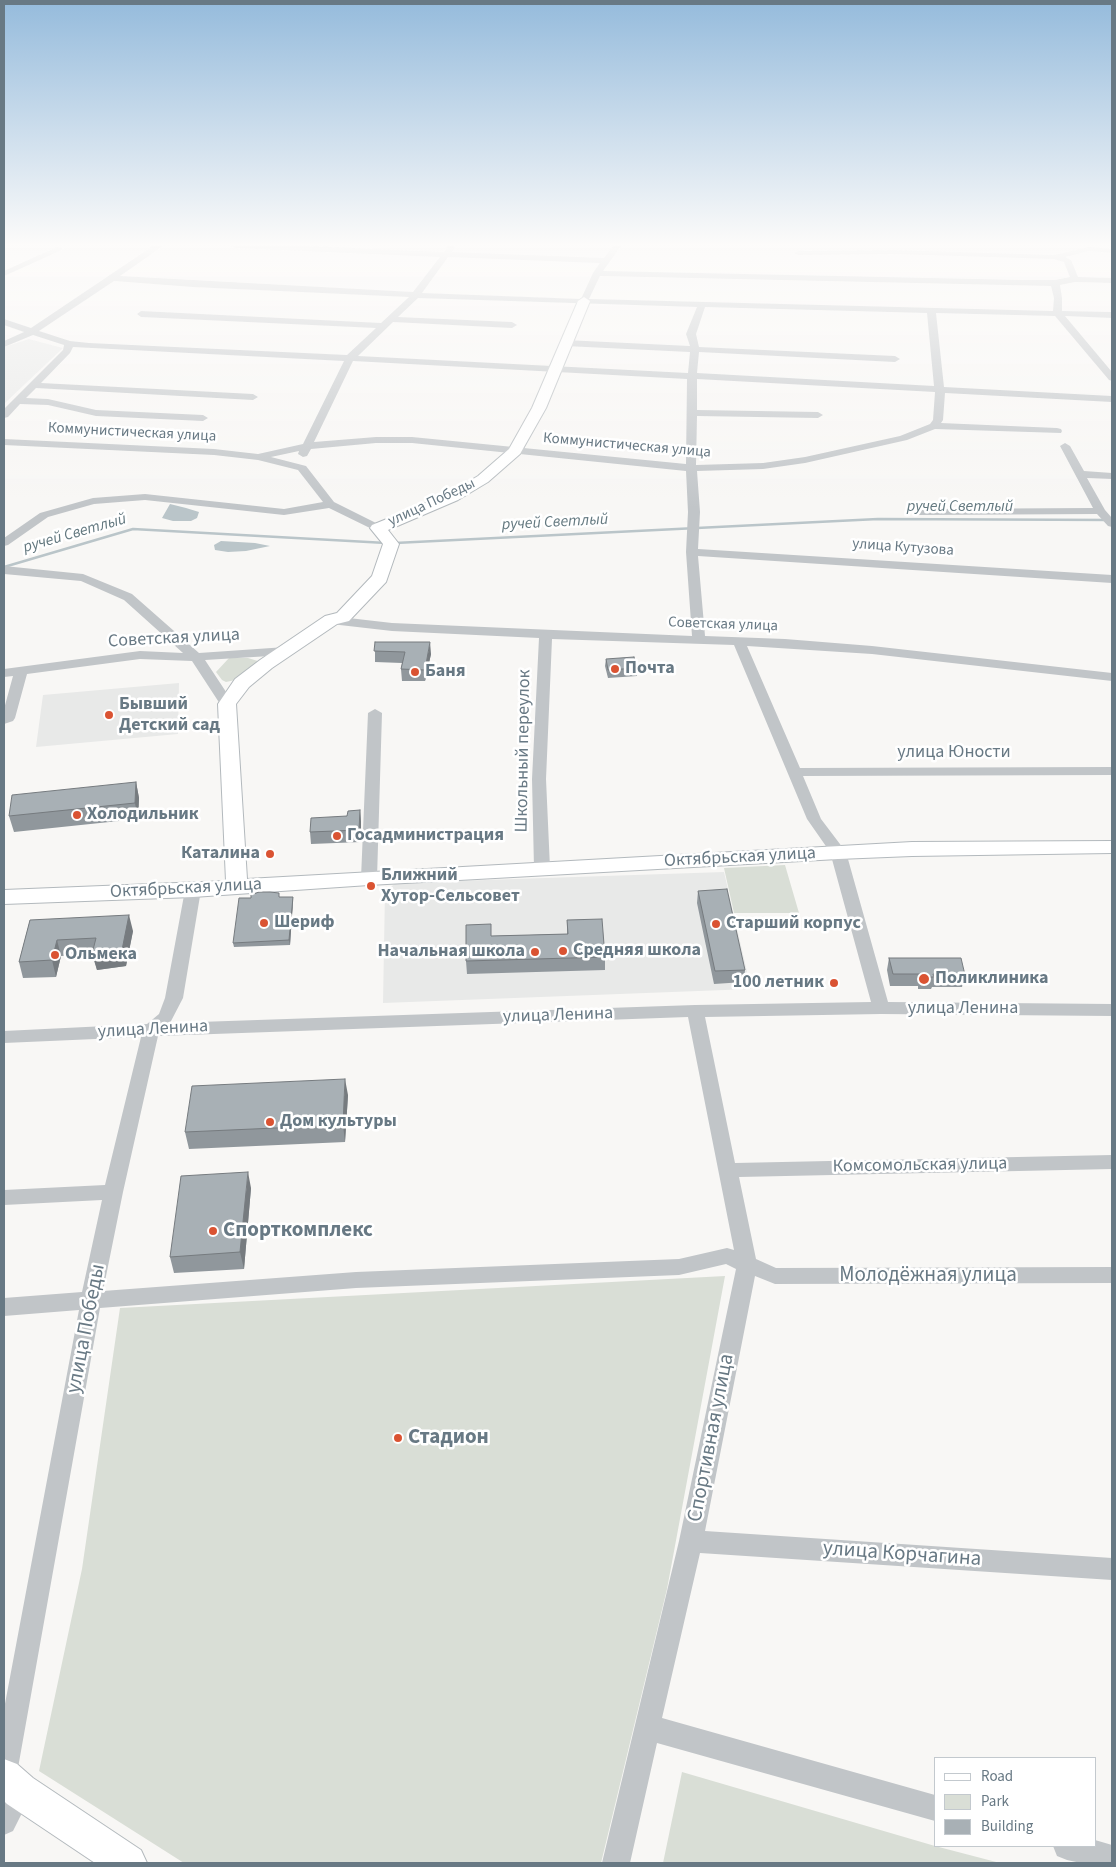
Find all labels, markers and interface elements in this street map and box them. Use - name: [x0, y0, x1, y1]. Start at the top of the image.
- street label: Коммунистическая улица: [47, 420, 217, 446]
- street label: Коммунистическая улица: [542, 430, 712, 462]
- street label: улица Победы: [386, 475, 478, 531]
- water label: ручей Светлый: [907, 497, 1013, 517]
- water label: ручей Светлый: [21, 510, 129, 558]
- water label: ручей Светлый: [501, 511, 609, 535]
- street label: улица Кутузова: [852, 535, 954, 561]
- street label: Советская улица: [668, 614, 778, 636]
- street label: Советская улица: [108, 625, 240, 653]
- place label: Почта: [625, 658, 675, 680]
- place label: Баня: [425, 661, 466, 683]
- marker: Почта: [609, 663, 621, 675]
- marker: Баня: [409, 666, 421, 678]
- street label: Школьный переулок: [512, 669, 536, 833]
- place label: Бывший Детский сад: [119, 694, 220, 736]
- marker: Бывший Детский сад: [103, 709, 115, 721]
- street label: улица Юности: [897, 742, 1011, 764]
- place label: Холодильник: [87, 804, 199, 826]
- marker: Холодильник: [71, 809, 83, 821]
- place label: Госадминистрация: [347, 825, 504, 847]
- marker: Госадминистрация: [331, 830, 343, 842]
- place label: Каталина: [181, 843, 260, 865]
- street label: Октябрьская улица: [663, 843, 817, 873]
- marker: Каталина: [264, 848, 276, 860]
- place label: Ближний Хутор-Сельсовет: [381, 865, 520, 908]
- street label: Октябрьская улица: [109, 874, 263, 904]
- marker: Ближний Хутор-Сельсовет: [365, 880, 377, 892]
- place label: Шериф: [274, 912, 335, 934]
- place label: Старший корпус: [726, 913, 861, 935]
- marker: Шериф: [258, 917, 270, 929]
- marker: Старший корпус: [710, 918, 722, 930]
- place label: Средняя школа: [573, 940, 701, 962]
- place label: Начальная школа: [377, 941, 525, 963]
- place label: Ольмека: [65, 944, 137, 966]
- marker: Средняя школа: [557, 945, 569, 957]
- marker: Начальная школа: [529, 946, 541, 958]
- marker: Ольмека: [49, 949, 61, 961]
- place label: Поликлиника: [935, 968, 1049, 990]
- place label: 100 летник: [733, 972, 824, 994]
- marker: Поликлиника: [917, 972, 931, 986]
- marker: 100 летник: [828, 977, 840, 989]
- street label: улица Ленина: [908, 998, 1018, 1020]
- street label: улица Ленина: [502, 1003, 614, 1029]
- street label: улица Ленина: [97, 1016, 209, 1044]
- place label: Дом культуры: [280, 1111, 397, 1133]
- marker: Дом культуры: [264, 1116, 276, 1128]
- street label: Комсомольская улица: [833, 1154, 1007, 1178]
- place label: Спорткомплекс: [223, 1218, 373, 1244]
- marker: Спорткомплекс: [207, 1225, 219, 1237]
- street label: улица Победы: [62, 1262, 112, 1396]
- street label: Молодёжная улица: [839, 1263, 1017, 1289]
- street label: Спортивная улица: [683, 1352, 741, 1524]
- place label: Стадион: [408, 1425, 489, 1451]
- marker: Стадион: [392, 1432, 404, 1444]
- street label: улица Корчагина: [822, 1537, 982, 1573]
- legend: [934, 1757, 1096, 1847]
- text: Road: [981, 1766, 1013, 1787]
- text: Park: [981, 1791, 1009, 1812]
- text: Building: [981, 1816, 1033, 1837]

